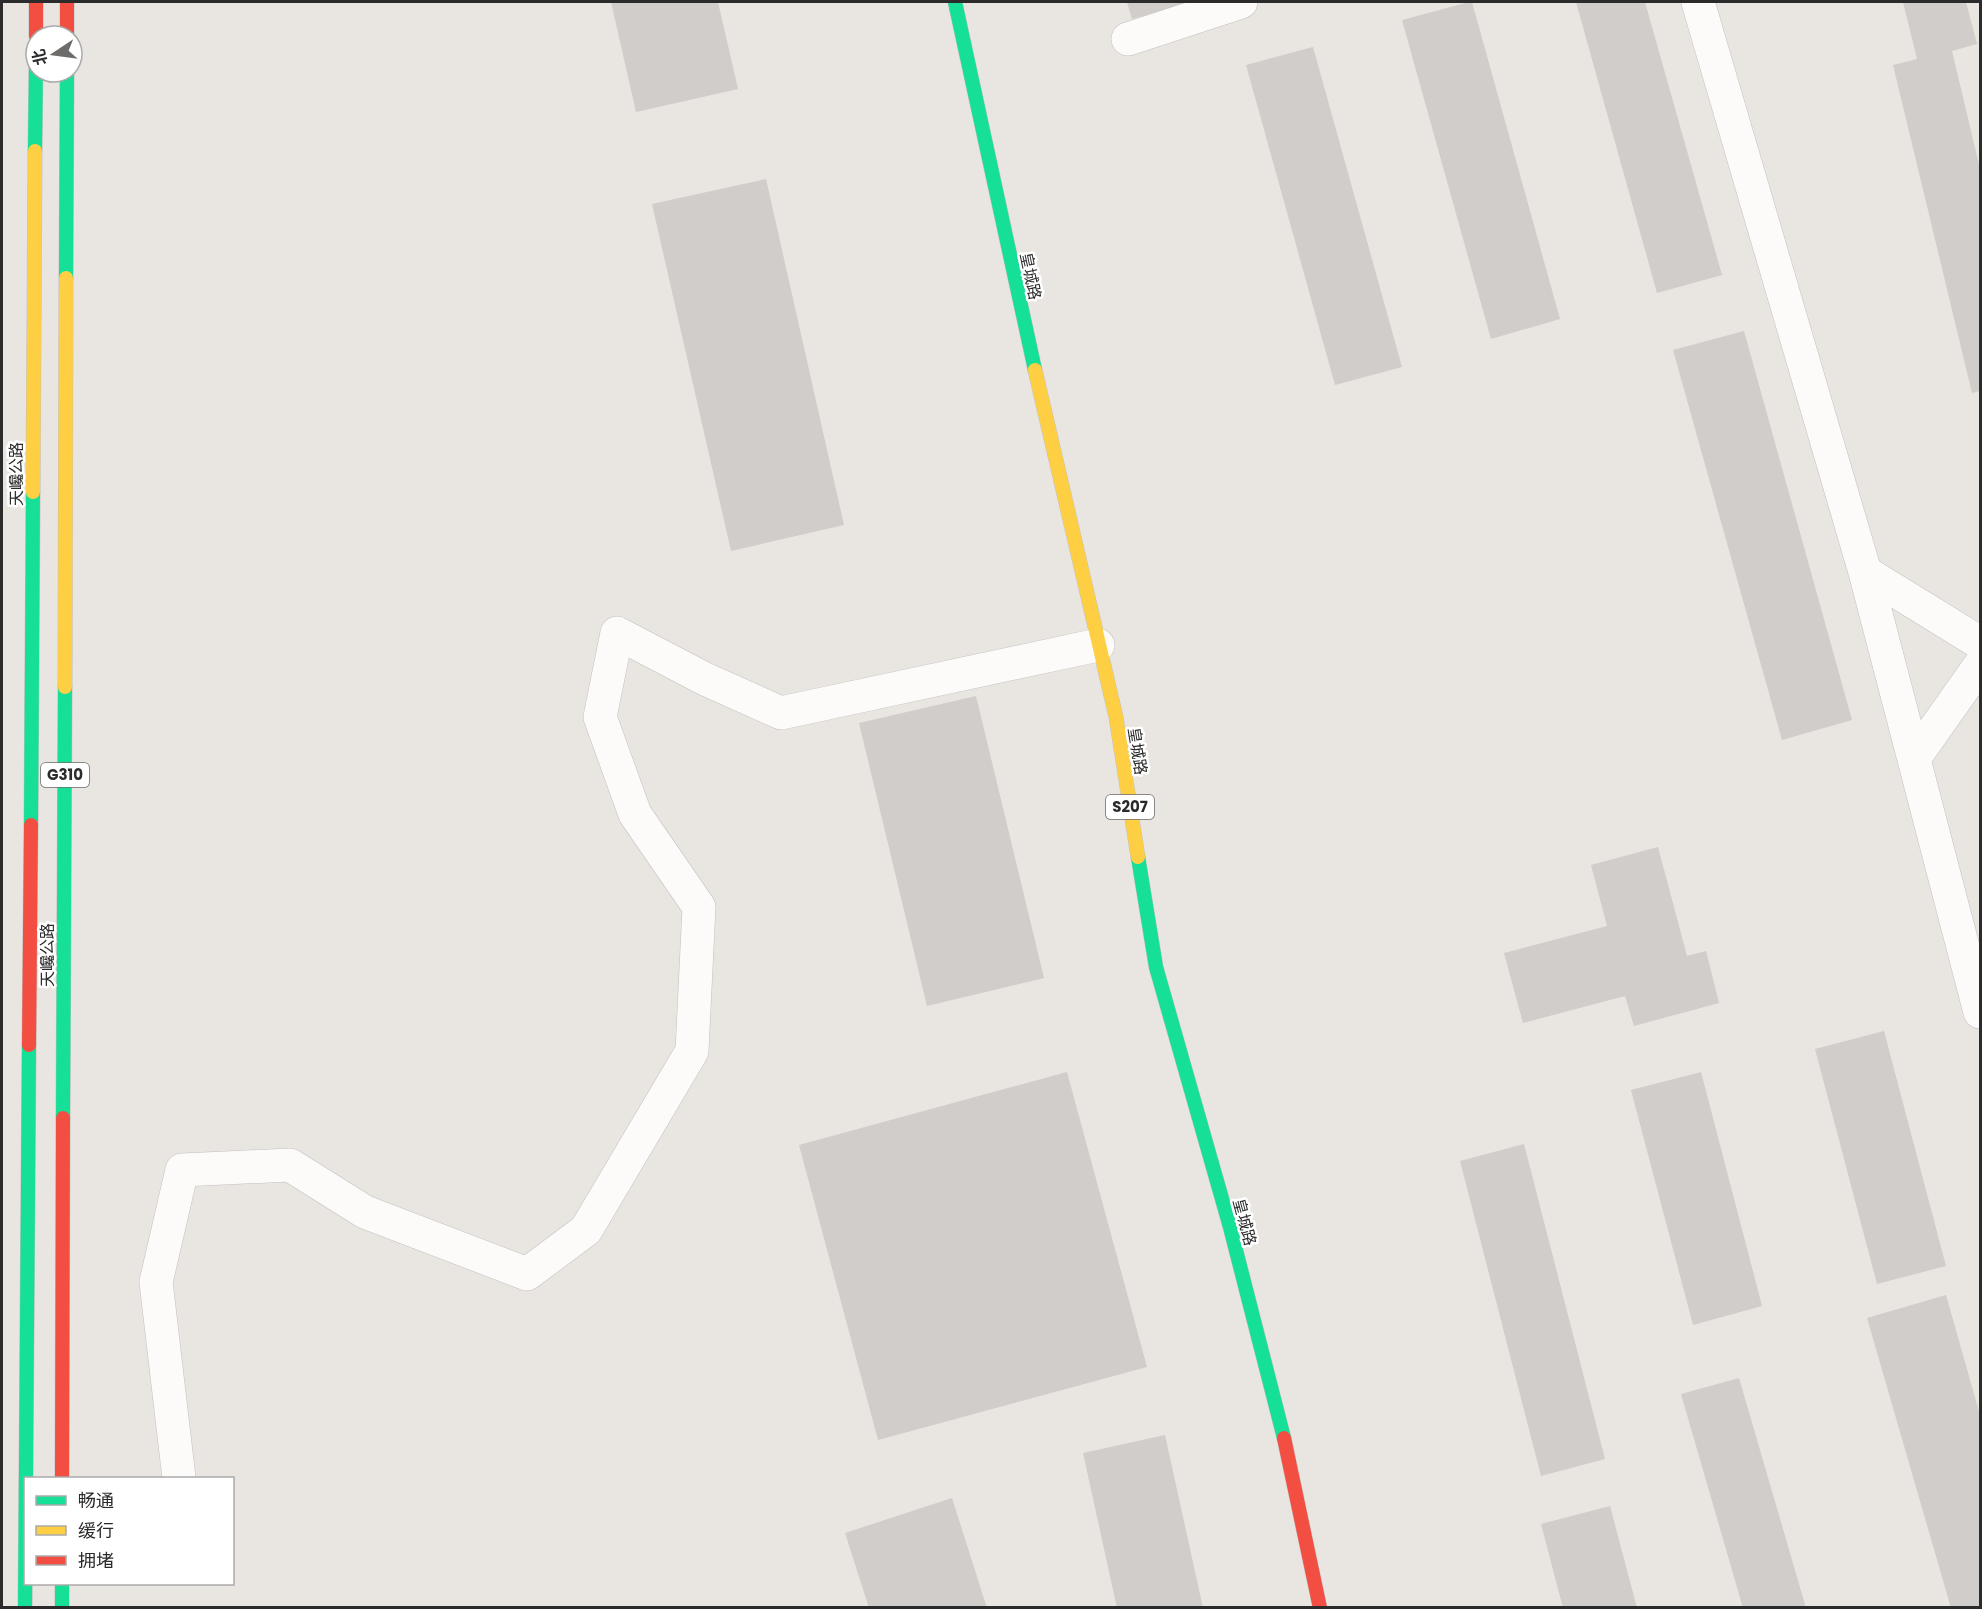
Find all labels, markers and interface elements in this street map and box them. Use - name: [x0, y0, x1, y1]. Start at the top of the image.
- north arrow: [24, 24, 84, 84]
- text: 北: [27, 47, 53, 68]
- street label: 皇城路: [1014, 250, 1047, 302]
- street label: 天巉公路: [5, 442, 28, 506]
- street label: 皇城路: [1122, 726, 1153, 777]
- road number: G310: [41, 763, 89, 787]
- road number: S207: [1106, 795, 1154, 819]
- street label: 天巉公路: [36, 923, 59, 987]
- street label: 皇城路: [1227, 1196, 1262, 1248]
- legend: [24, 1477, 234, 1585]
- text: 畅通: [78, 1488, 114, 1513]
- text: 缓行: [78, 1518, 114, 1543]
- text: 拥堵: [78, 1548, 114, 1573]

